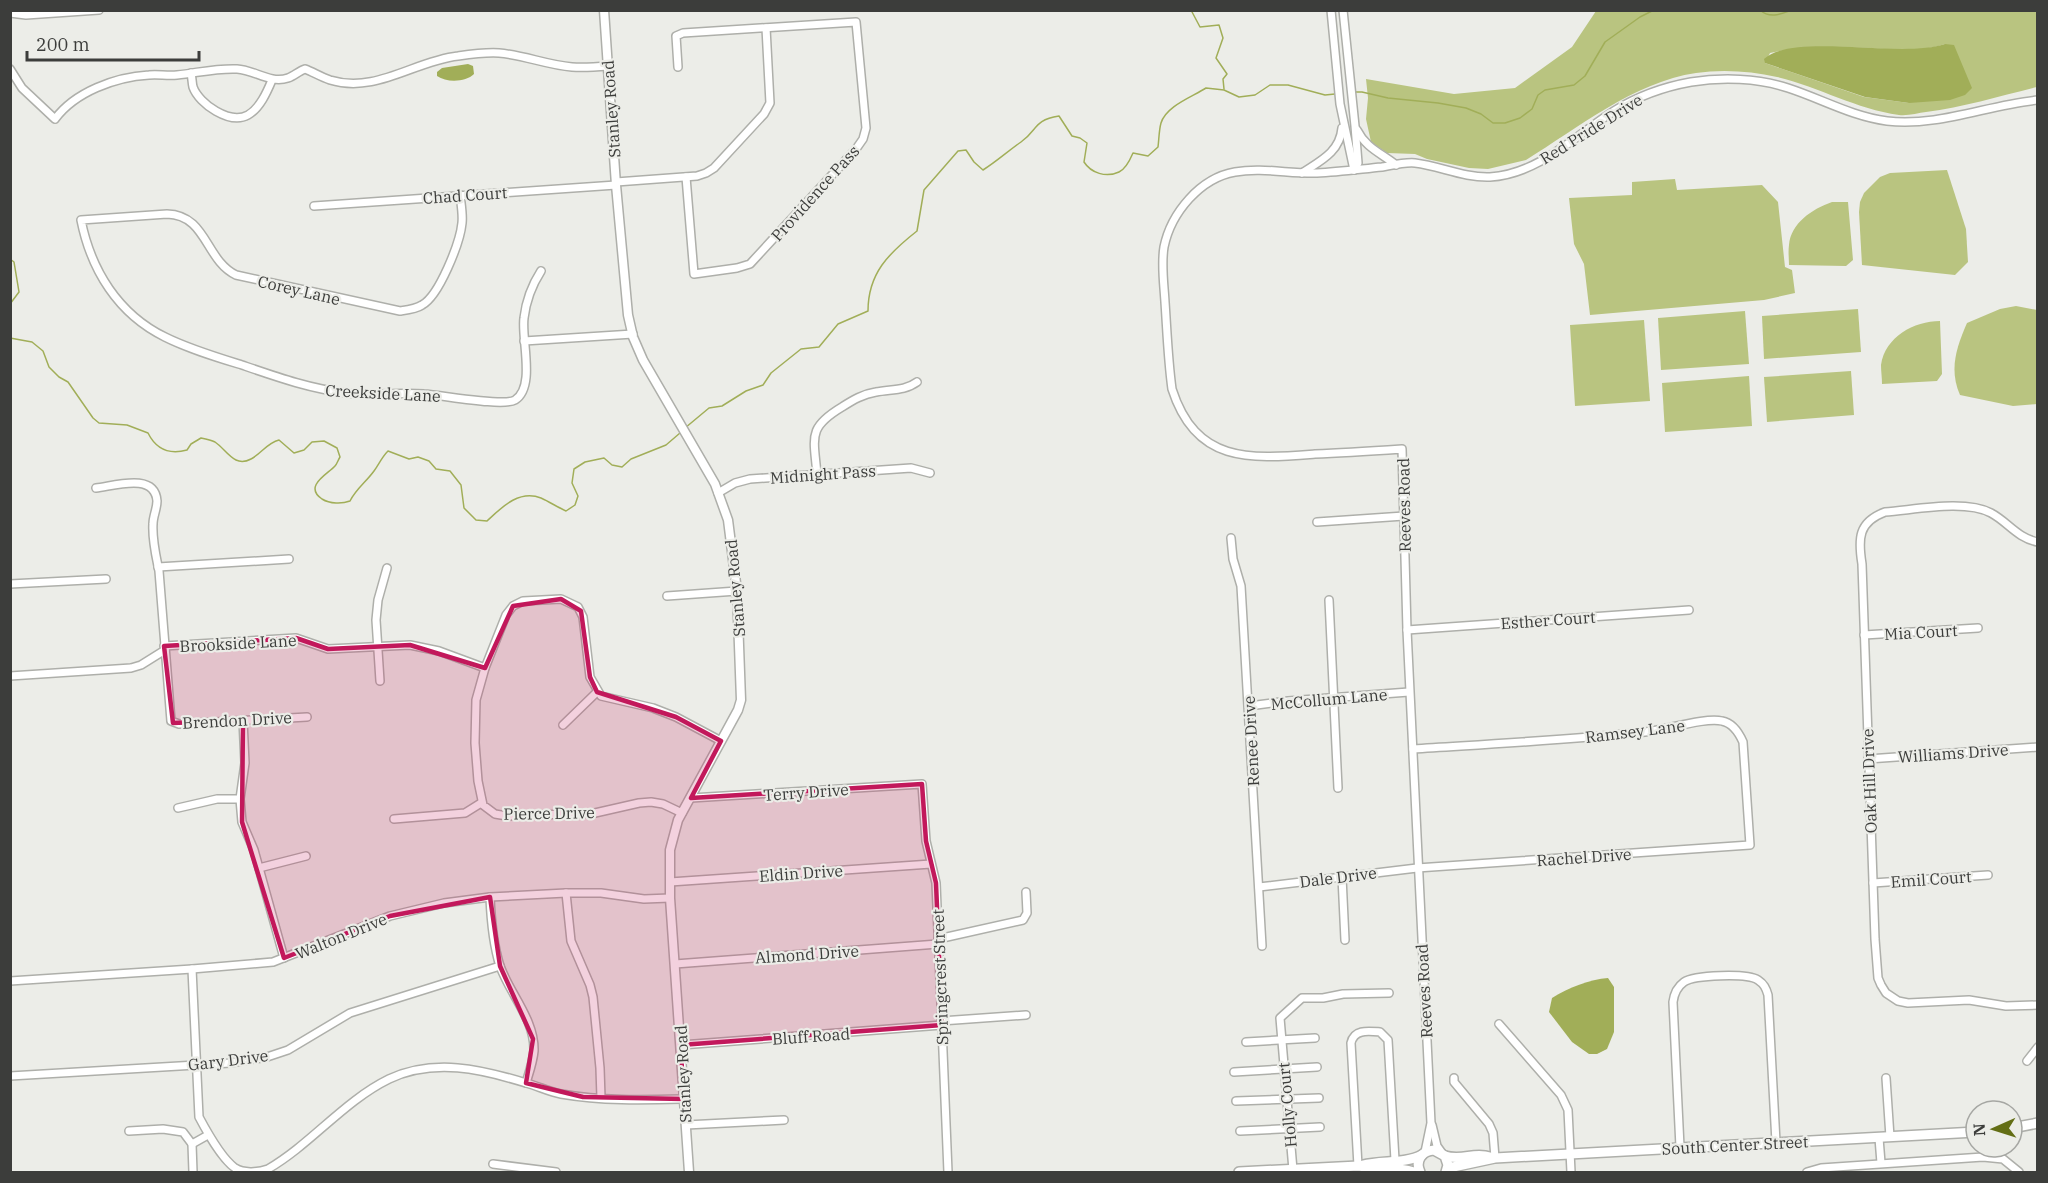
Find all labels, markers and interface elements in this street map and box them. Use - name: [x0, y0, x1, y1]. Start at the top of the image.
- scale bar: [27, 24, 200, 62]
- text: 200 m: [36, 33, 90, 56]
- street label: Stanley Road: [598, 59, 624, 158]
- street label: Red Pride Drive: [1536, 90, 1646, 168]
- street label: Providence Pass: [767, 141, 863, 245]
- street label: Chad Court: [422, 182, 508, 208]
- street label: Corey Lane: [256, 271, 342, 309]
- street label: Creekside Lane: [325, 380, 441, 406]
- street label: Reeves Road: [1393, 457, 1415, 552]
- street label: Midnight Pass: [769, 460, 877, 488]
- street label: Stanley Road: [721, 538, 749, 638]
- street label: Esther Court: [1500, 607, 1596, 633]
- street label: Mia Court: [1884, 620, 1959, 644]
- street label: Brookside Lane: [179, 630, 297, 656]
- street label: McCollum Lane: [1270, 684, 1388, 714]
- street label: Renee Drive: [1239, 695, 1263, 787]
- street label: Brendon Drive: [182, 707, 292, 733]
- street label: Ramsey Lane: [1584, 715, 1686, 747]
- street label: Oak Hill Drive: [1857, 728, 1881, 834]
- street label: Williams Drive: [1897, 739, 2009, 767]
- street label: Terry Drive: [763, 779, 849, 805]
- street label: Pierce Drive: [503, 802, 595, 824]
- street label: Rachel Drive: [1536, 844, 1632, 870]
- street label: Eldin Drive: [758, 860, 844, 886]
- street label: Dale Drive: [1298, 862, 1378, 892]
- street label: Emil Court: [1890, 866, 1972, 892]
- street label: Springcrest Street: [928, 908, 952, 1045]
- street label: Walton Drive: [292, 909, 390, 963]
- street label: Almond Drive: [754, 940, 860, 968]
- street label: Reeves Road: [1412, 943, 1436, 1039]
- street label: Bluff Road: [771, 1023, 851, 1049]
- street label: Stanley Road: [670, 1024, 696, 1123]
- street label: Gary Drive: [187, 1045, 269, 1075]
- street label: Holly Court: [1273, 1061, 1301, 1148]
- north arrow: [1964, 1099, 2024, 1159]
- text: N: [1969, 1123, 1989, 1137]
- street label: South Center Street: [1661, 1131, 1809, 1159]

